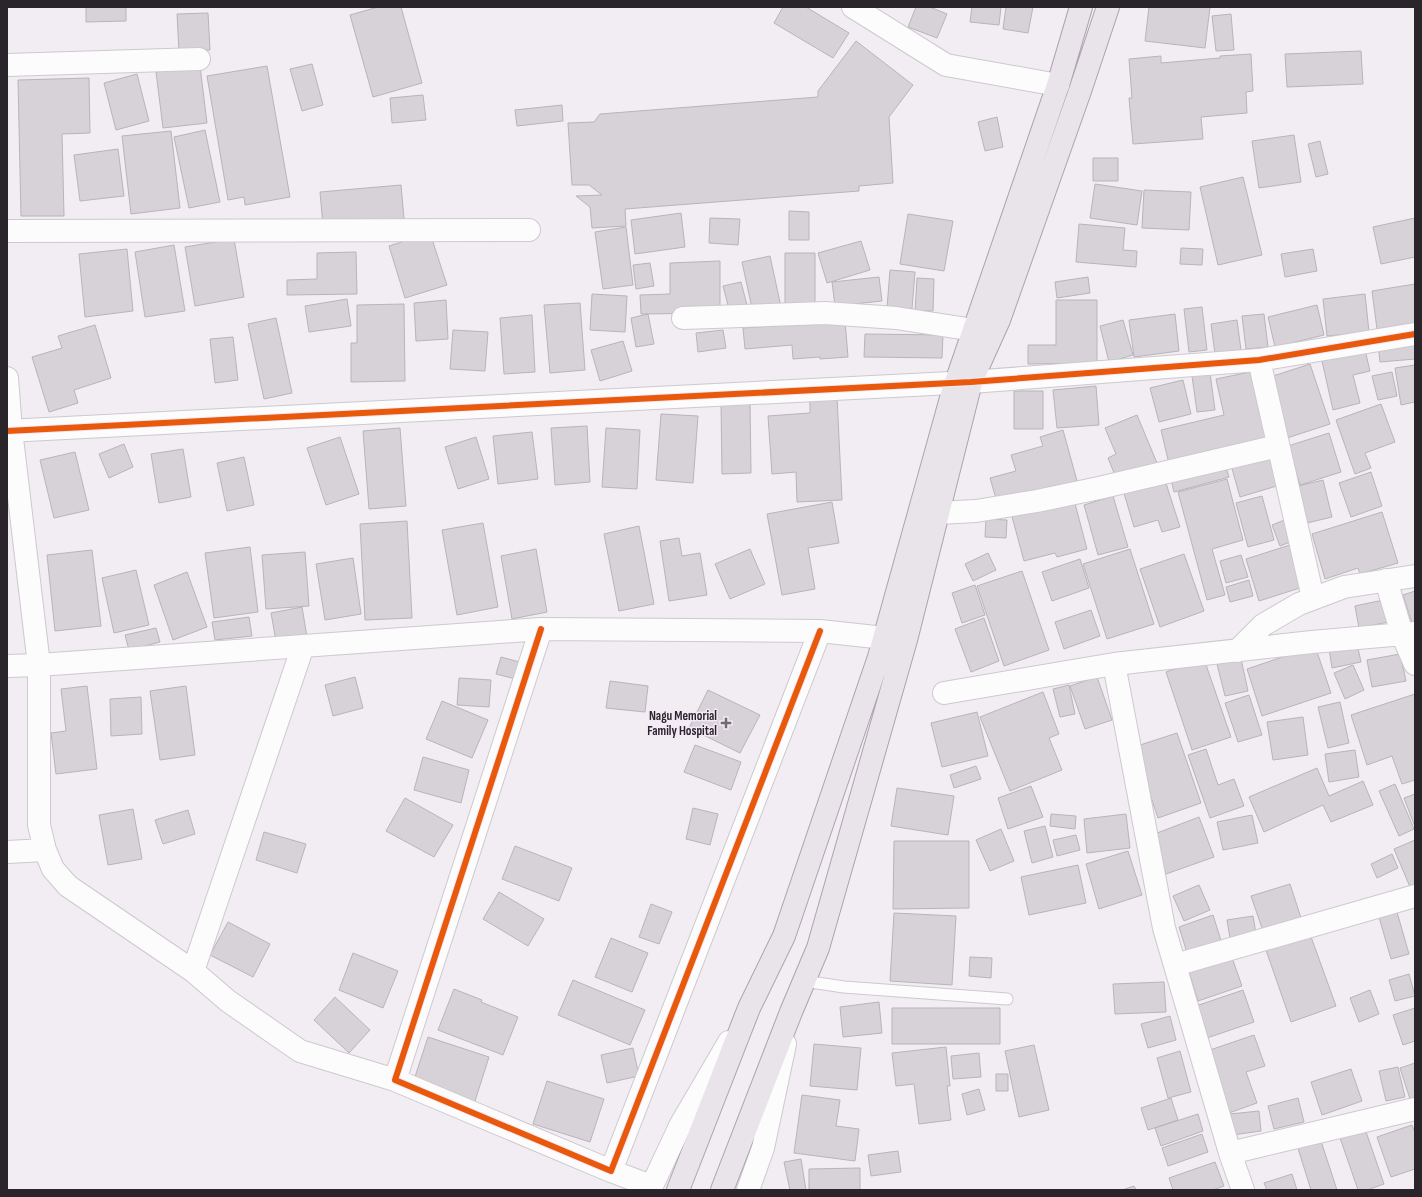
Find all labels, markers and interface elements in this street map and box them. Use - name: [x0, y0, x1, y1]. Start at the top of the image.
- place label: Nagu Memorial Family Hospital: [647, 708, 717, 739]
- marker: Nagu Memorial Family Hospital: [720, 717, 732, 729]

